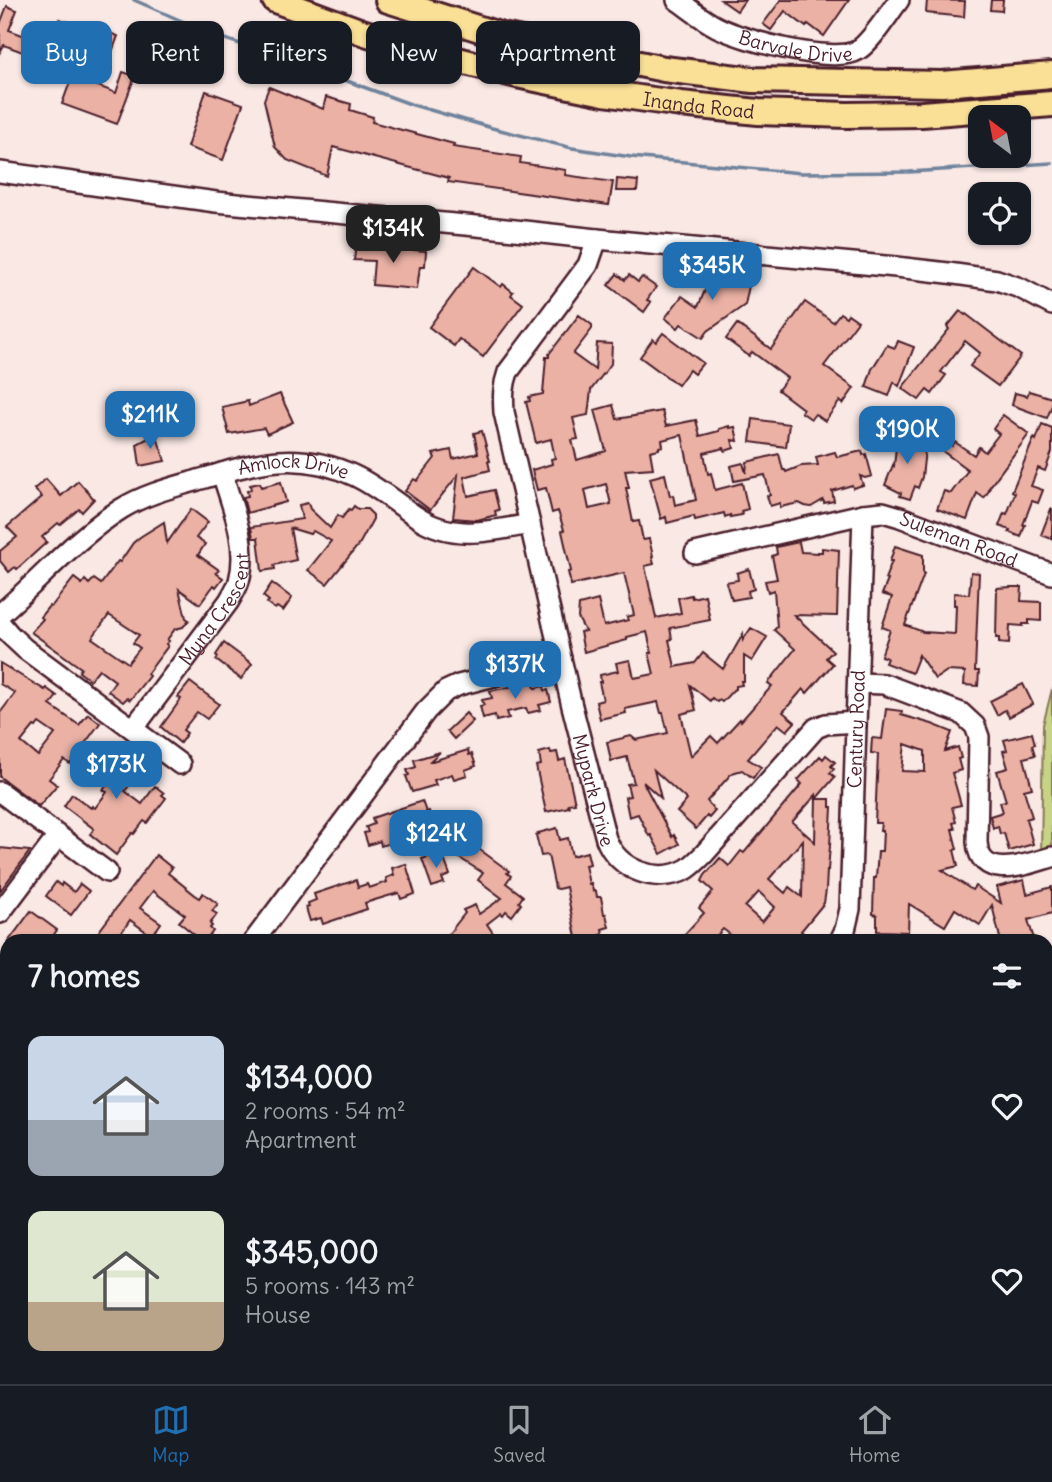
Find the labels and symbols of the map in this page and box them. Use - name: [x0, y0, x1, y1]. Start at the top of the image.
- street label: Barvale Drive: [736, 25, 854, 67]
- street label: Inanda Road: [641, 87, 756, 124]
- north arrow: [968, 105, 1031, 168]
- pin: $134K: [344, 205, 442, 265]
- pin: $345K: [663, 243, 761, 302]
- pin: $211K: [101, 392, 199, 451]
- pin: $190K: [858, 406, 956, 466]
- street label: Amlock Drive: [235, 448, 353, 484]
- street label: Suleman Road: [897, 506, 1021, 572]
- street label: Myna Crescent: [173, 553, 254, 670]
- pin: $137K: [466, 642, 564, 701]
- street label: Century Road: [842, 670, 870, 789]
- street label: Mypark Drive: [568, 731, 620, 850]
- pin: $173K: [67, 742, 165, 801]
- pin: $124K: [387, 810, 485, 870]

